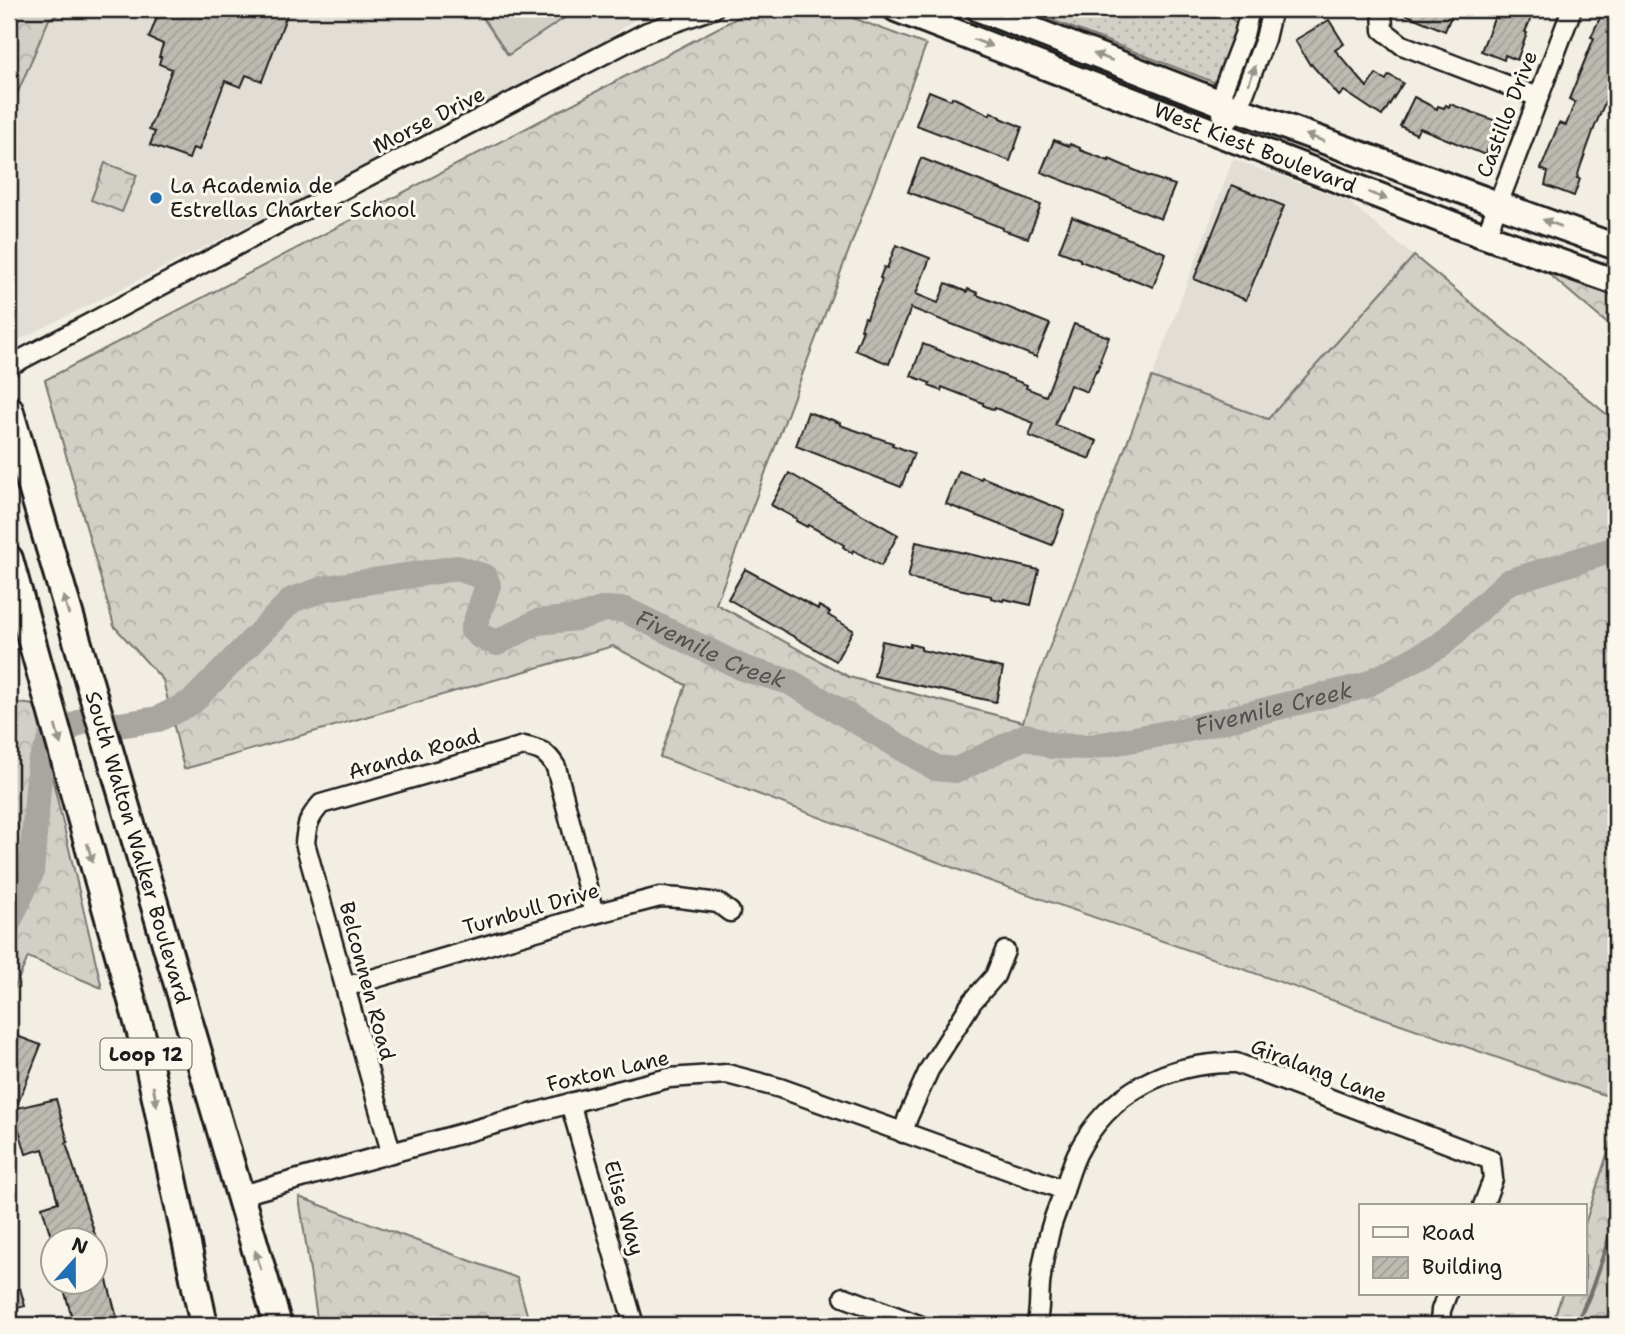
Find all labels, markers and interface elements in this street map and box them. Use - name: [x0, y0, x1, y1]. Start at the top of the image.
- one-way arrow: [972, 37, 993, 48]
- street label: Castillo Drive: [1470, 47, 1544, 181]
- one-way arrow: [1092, 51, 1113, 62]
- one-way arrow: [1246, 64, 1257, 85]
- street label: Morse Drive: [368, 80, 490, 160]
- street label: West Kiest Boulevard: [1150, 96, 1360, 200]
- one-way arrow: [1305, 132, 1326, 143]
- place label: La Academia de Estrellas Charter School: [170, 172, 417, 224]
- marker: La Academia de Estrellas Charter School: [148, 190, 164, 206]
- one-way arrow: [1367, 190, 1388, 201]
- one-way arrow: [1542, 218, 1563, 229]
- one-way arrow: [60, 594, 71, 616]
- water label: Fivemile Creek: [631, 603, 789, 695]
- water label: Fivemile Creek: [1191, 674, 1355, 742]
- street label: South Walton Walker Boulevard: [79, 688, 197, 1007]
- street label: Aranda Road: [345, 722, 483, 786]
- one-way arrow: [53, 724, 63, 745]
- one-way arrow: [86, 842, 96, 863]
- street label: Turnbull Drive: [459, 876, 603, 942]
- street label: Belconnen Road: [332, 899, 402, 1063]
- street label: Giralang Lane: [1247, 1032, 1391, 1110]
- road number: Loop 12: [100, 1038, 192, 1070]
- street label: Foxton Lane: [544, 1043, 672, 1099]
- one-way arrow: [149, 1085, 160, 1107]
- street label: Elise Way: [597, 1157, 651, 1259]
- legend: [1359, 1204, 1586, 1296]
- text: Road: [1422, 1219, 1475, 1247]
- north arrow: [38, 1226, 108, 1296]
- text: N: [68, 1231, 91, 1260]
- one-way arrow: [252, 1250, 263, 1271]
- text: Building: [1422, 1253, 1502, 1281]

